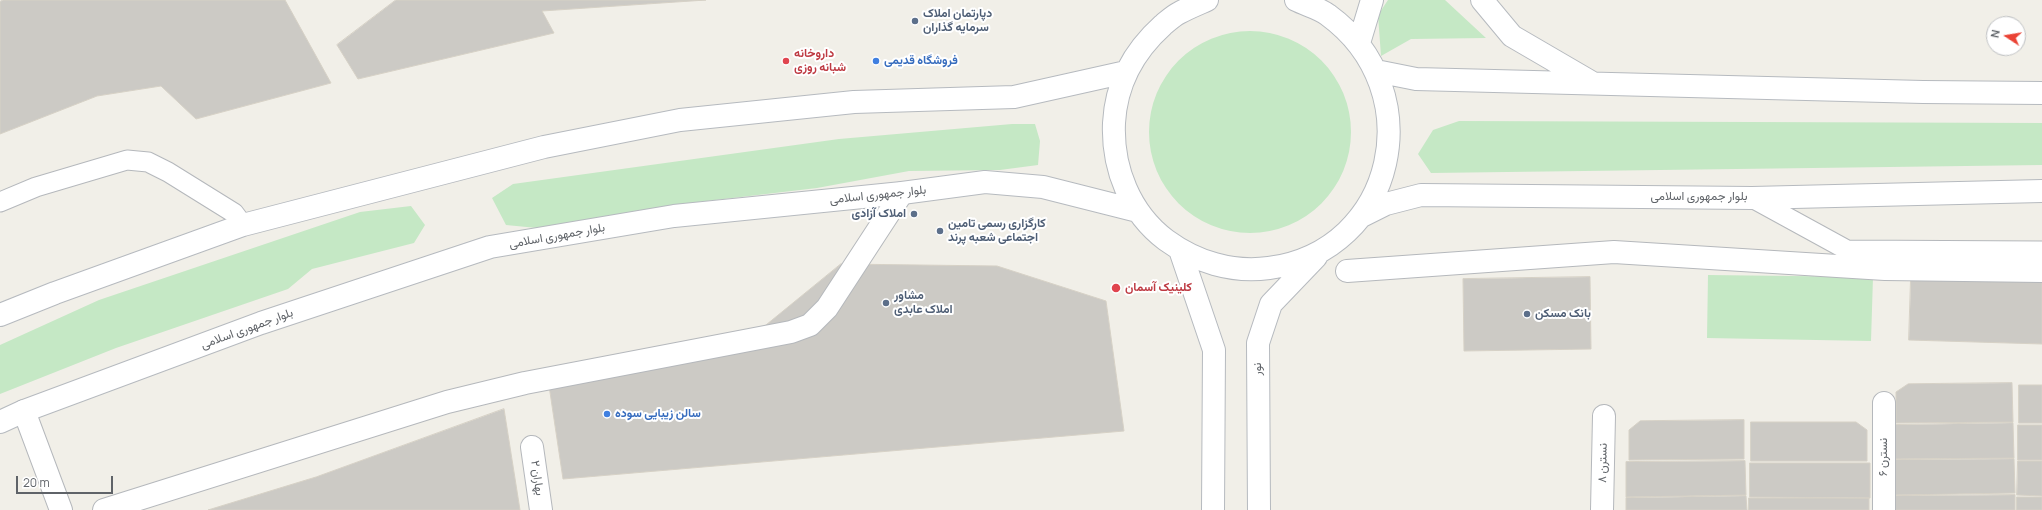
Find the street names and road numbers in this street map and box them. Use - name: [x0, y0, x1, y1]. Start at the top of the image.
- street label: بلوار جمهوری اسلامی: [829, 183, 927, 207]
- street label: بلوار جمهوری اسلامی: [1650, 190, 1748, 204]
- street label: بلوار جمهوری اسلامی: [508, 220, 606, 252]
- street label: بلوار جمهوری اسلامی: [199, 306, 295, 352]
- street label: نور: [1251, 363, 1265, 375]
- street label: نسترن ۶: [1877, 438, 1891, 476]
- street label: نسترن ۸: [1595, 443, 1611, 483]
- street label: بهاران ۲: [527, 459, 547, 497]

